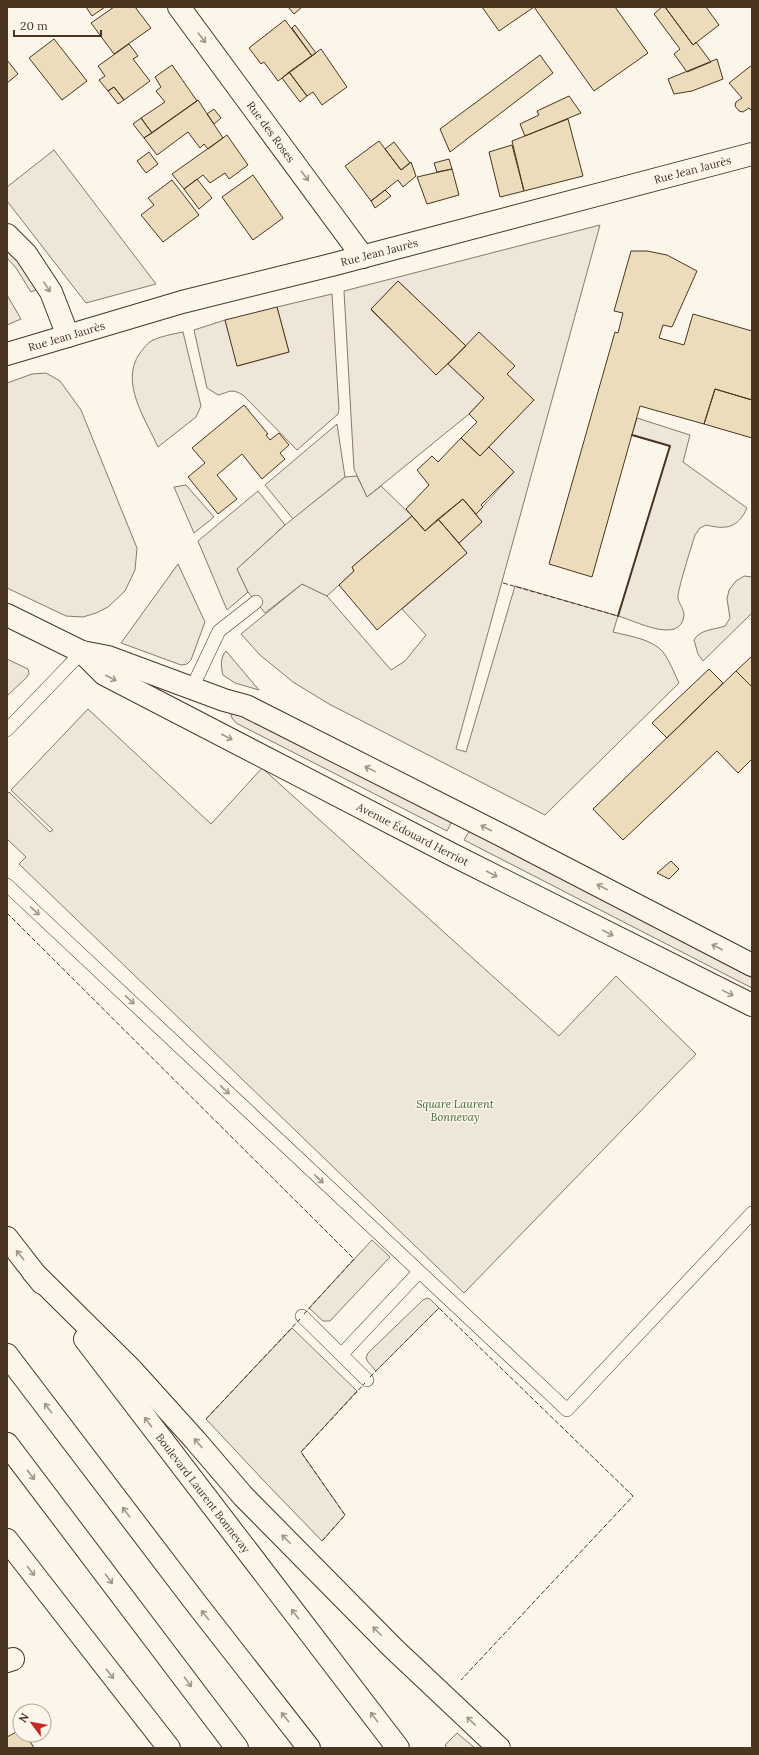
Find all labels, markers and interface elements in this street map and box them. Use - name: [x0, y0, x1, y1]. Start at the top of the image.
- scale bar: [14, 12, 101, 38]
- text: 20 m: [20, 18, 48, 33]
- one-way arrow: [198, 33, 206, 44]
- street label: Rue des Roses: [244, 99, 298, 165]
- street label: Rue Jean Jaurès: [652, 153, 733, 187]
- one-way arrow: [300, 171, 309, 182]
- street label: Rue Jean Jaurès: [339, 235, 419, 269]
- one-way arrow: [44, 281, 52, 293]
- street label: Rue Jean Jaurès: [26, 318, 107, 354]
- one-way arrow: [105, 674, 117, 682]
- one-way arrow: [221, 734, 233, 742]
- one-way arrow: [365, 765, 377, 772]
- street label: Avenue Édouard Herriot: [354, 799, 472, 869]
- one-way arrow: [481, 823, 493, 831]
- one-way arrow: [485, 871, 497, 878]
- one-way arrow: [596, 883, 608, 891]
- one-way arrow: [30, 907, 40, 916]
- one-way arrow: [601, 929, 613, 937]
- one-way arrow: [712, 943, 724, 950]
- one-way arrow: [722, 989, 734, 997]
- one-way arrow: [125, 996, 135, 1005]
- one-way arrow: [220, 1085, 230, 1094]
- park label: Square Laurent Bonnevay: [416, 1097, 494, 1124]
- one-way arrow: [314, 1174, 324, 1184]
- one-way arrow: [16, 1250, 24, 1261]
- one-way arrow: [43, 1403, 52, 1414]
- one-way arrow: [143, 1416, 152, 1427]
- street label: Boulevard Laurent Bonnevay: [153, 1431, 253, 1556]
- one-way arrow: [194, 1438, 203, 1448]
- one-way arrow: [26, 1469, 35, 1480]
- one-way arrow: [122, 1506, 130, 1517]
- one-way arrow: [281, 1534, 290, 1544]
- one-way arrow: [27, 1565, 35, 1576]
- one-way arrow: [105, 1573, 113, 1584]
- one-way arrow: [290, 1608, 299, 1619]
- one-way arrow: [201, 1610, 209, 1621]
- one-way arrow: [372, 1626, 382, 1636]
- one-way arrow: [106, 1668, 115, 1679]
- one-way arrow: [183, 1677, 192, 1688]
- north arrow: [12, 1703, 52, 1743]
- text: N: [15, 1710, 32, 1725]
- one-way arrow: [281, 1712, 290, 1723]
- one-way arrow: [370, 1712, 378, 1723]
- one-way arrow: [466, 1716, 476, 1726]

